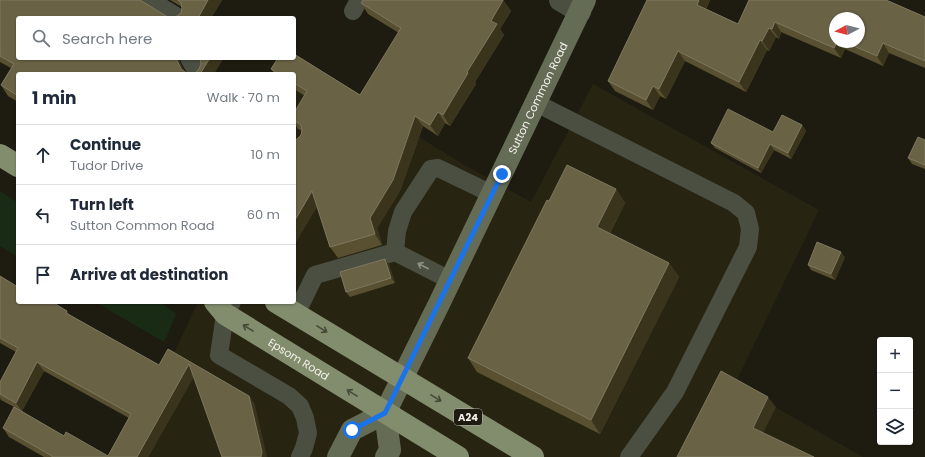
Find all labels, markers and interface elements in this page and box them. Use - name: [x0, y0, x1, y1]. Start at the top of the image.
- north arrow: [829, 12, 865, 48]
- search box: [16, 16, 296, 60]
- icon: search: [30, 27, 52, 49]
- text: Search here: [62, 28, 152, 49]
- street label: Sutton Common Road: [504, 39, 572, 157]
- text: 1 min: [32, 86, 76, 110]
- text: Walk · 70 m: [207, 88, 280, 107]
- text: Continue: [70, 134, 141, 155]
- icon: ahead: [32, 144, 54, 166]
- text: 10 m: [251, 145, 280, 164]
- text: Tudor Drive: [70, 156, 143, 175]
- route end: [493, 165, 511, 183]
- text: Turn left: [70, 194, 134, 215]
- icon: left: [32, 204, 54, 226]
- text: 60 m: [247, 205, 280, 224]
- text: Sutton Common Road: [70, 216, 215, 235]
- one-way arrow: [417, 262, 429, 269]
- icon: arrive: [32, 264, 54, 286]
- text: Arrive at destination: [70, 264, 228, 285]
- one-way arrow: [242, 324, 254, 332]
- one-way arrow: [316, 326, 328, 334]
- street label: Epsom Road: [265, 334, 332, 384]
- map controls: [877, 337, 913, 445]
- button: +: [877, 337, 913, 373]
- button: −: [877, 373, 913, 409]
- one-way arrow: [346, 388, 358, 396]
- one-way arrow: [430, 395, 442, 403]
- road number: A24: [454, 409, 482, 425]
- button: layers: [877, 409, 913, 445]
- route start: [343, 421, 361, 439]

